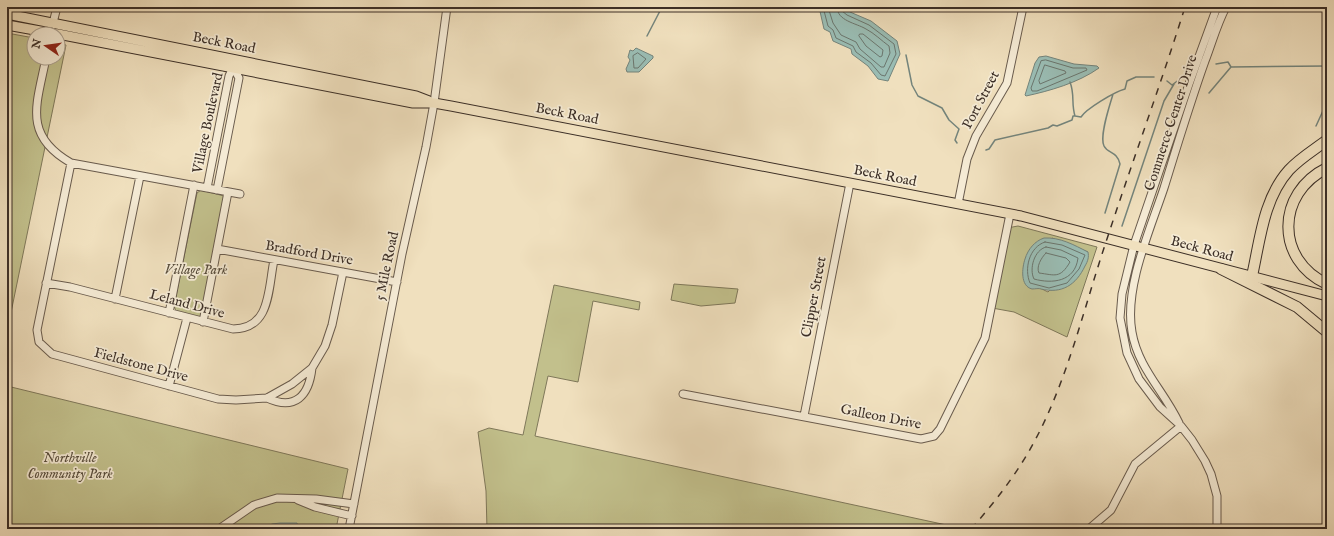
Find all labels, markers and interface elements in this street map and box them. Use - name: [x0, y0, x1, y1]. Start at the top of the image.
- north arrow: [26, 26, 66, 66]
- street label: Beck Road: [191, 28, 258, 58]
- text: N: [29, 37, 45, 51]
- street label: Commerce Center Drive: [1140, 52, 1202, 193]
- street label: Port Street: [958, 68, 1004, 132]
- street label: Village Boulevard: [188, 70, 228, 176]
- street label: Beck Road: [534, 99, 601, 129]
- street label: Beck Road: [852, 161, 919, 191]
- street label: 5 Mile Road: [371, 229, 403, 302]
- street label: Beck Road: [1169, 232, 1236, 266]
- street label: Bradford Drive: [264, 236, 355, 270]
- street label: Clipper Street: [797, 255, 831, 339]
- park label: Village Park: [165, 261, 228, 280]
- street label: Leland Drive: [147, 285, 227, 323]
- street label: Fieldstone Drive: [92, 344, 191, 386]
- street label: Galleon Drive: [839, 400, 923, 434]
- park label: Northville Community Park: [27, 449, 113, 483]

